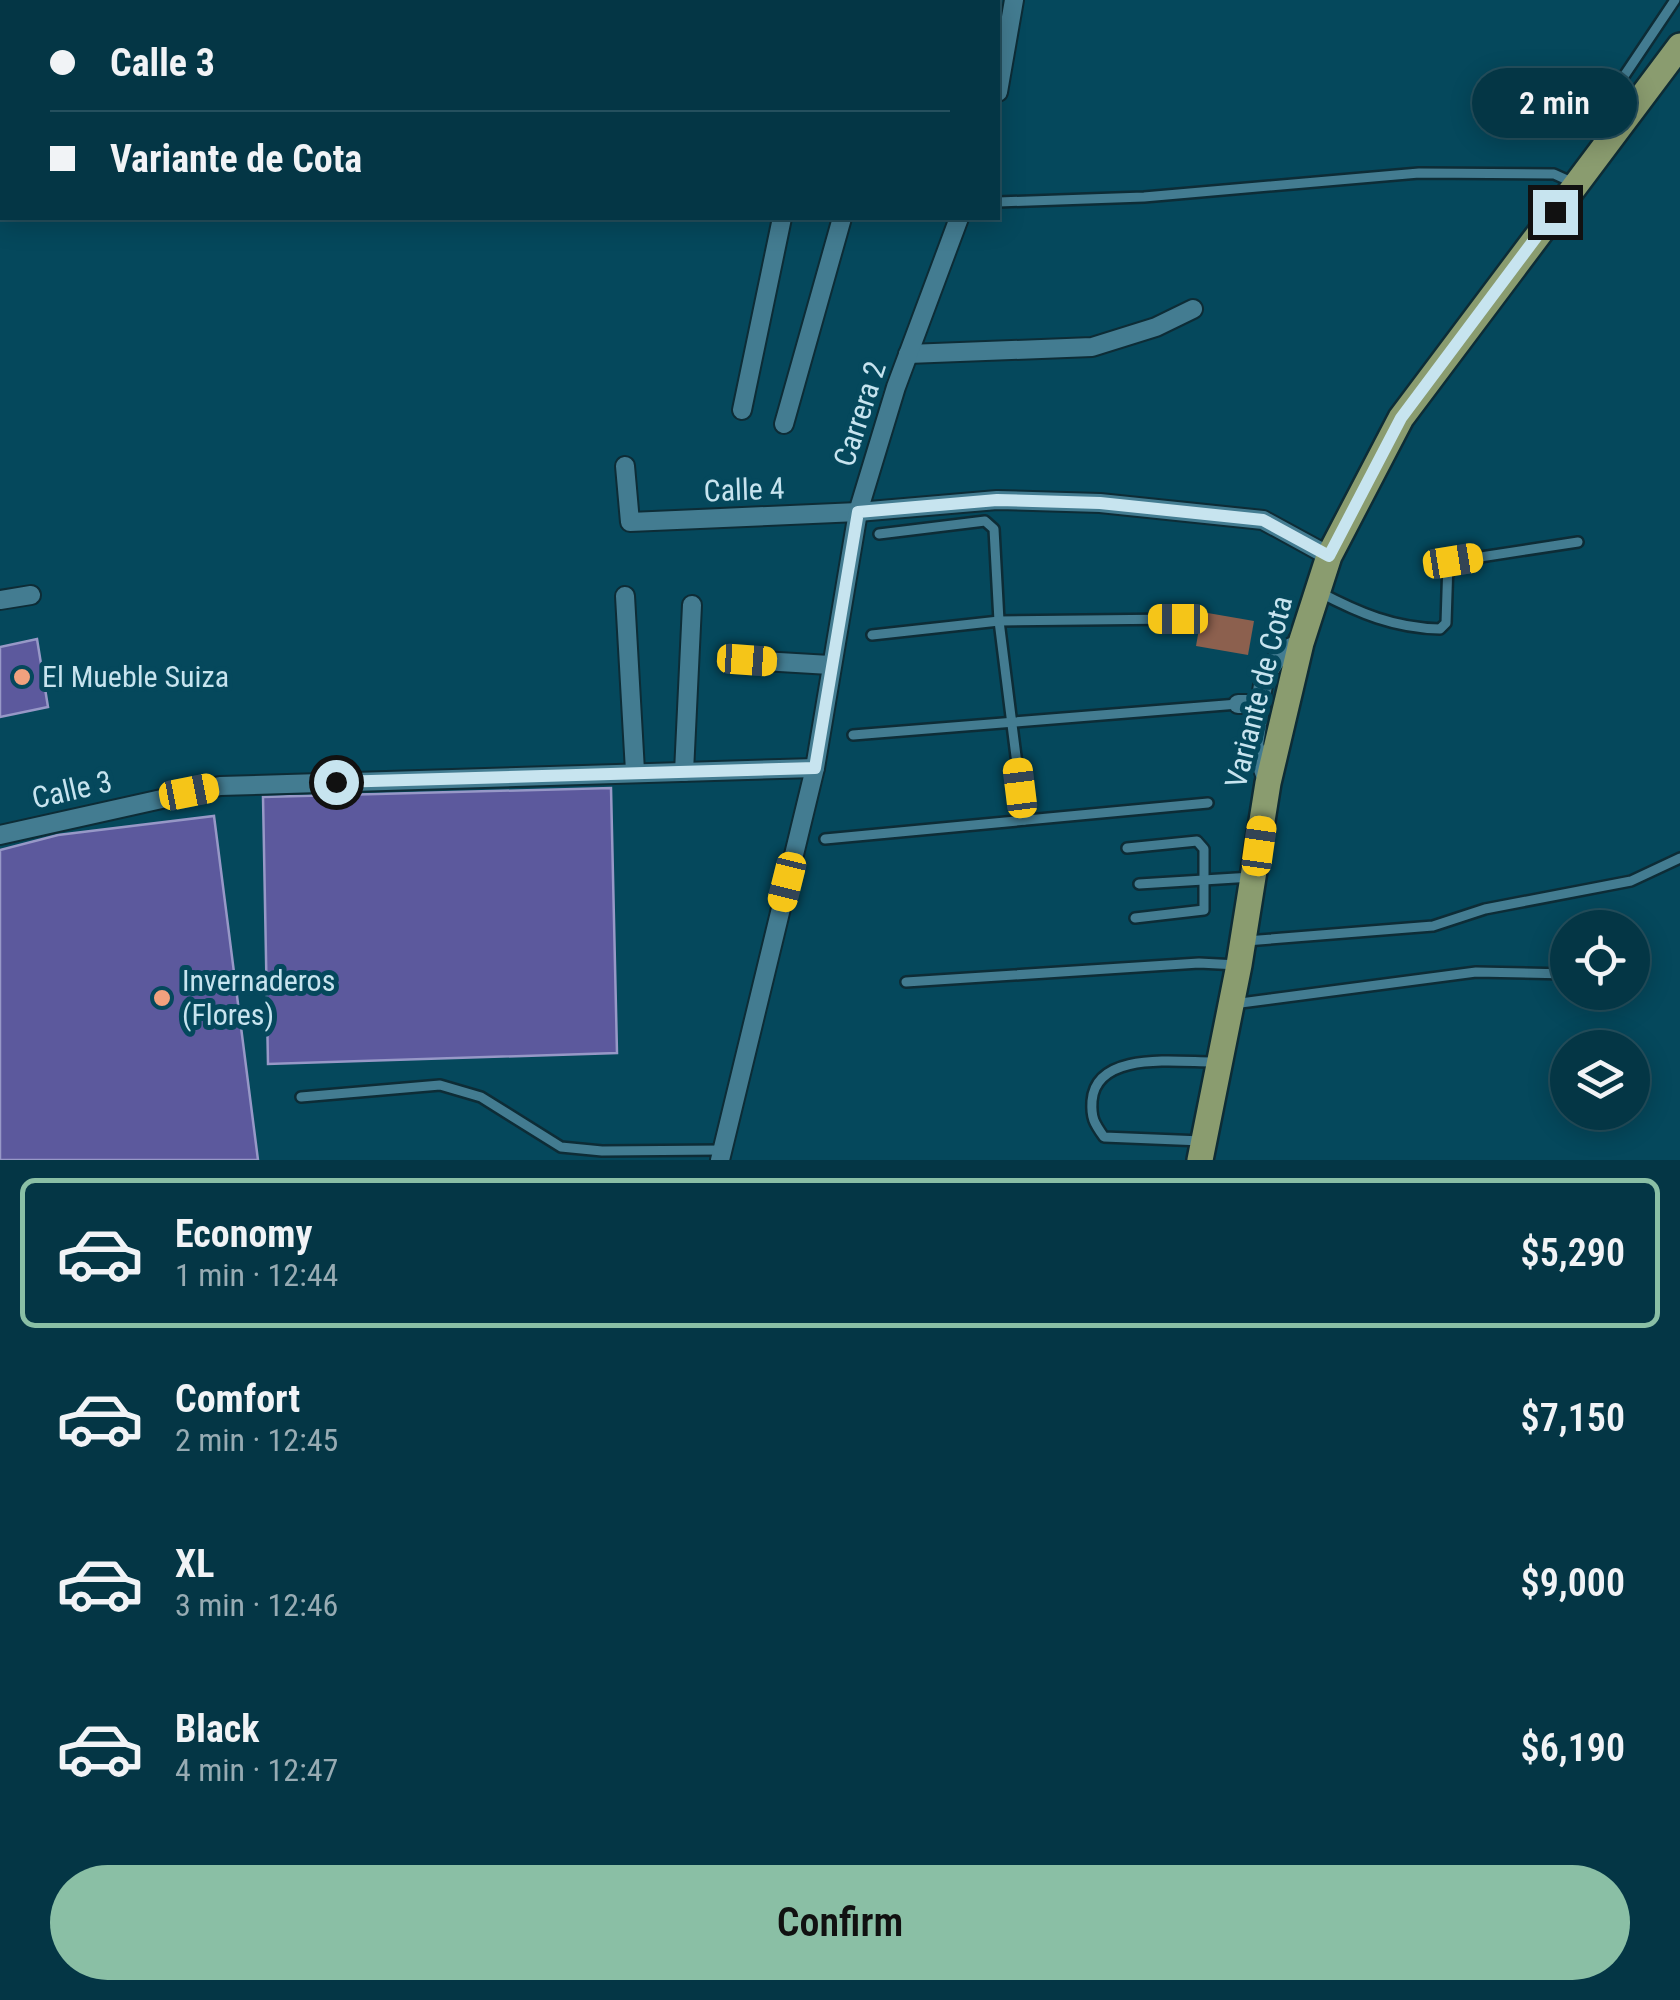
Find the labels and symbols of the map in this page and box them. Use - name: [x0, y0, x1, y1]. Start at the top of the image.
- callout: 2 min: [1472, 67, 1638, 137]
- route end: [1533, 190, 1578, 235]
- street label: Carrera 2: [826, 357, 893, 471]
- street label: Calle 4: [703, 471, 785, 508]
- car: [1421, 541, 1485, 581]
- street label: Variante de Cota: [1218, 592, 1299, 791]
- car: [1148, 604, 1208, 634]
- car: [716, 643, 778, 677]
- place label: El Mueble Suiza: [42, 659, 229, 694]
- marker: El Mueble Suiza: [11, 666, 33, 688]
- car: [1001, 756, 1039, 820]
- route start: [314, 760, 359, 805]
- street label: Calle 3: [29, 763, 115, 816]
- car: [157, 772, 221, 812]
- car: [1240, 814, 1278, 878]
- car: [765, 849, 809, 915]
- place label: Invernaderos (Flores): [182, 963, 335, 1032]
- marker: Invernaderos (Flores): [151, 987, 173, 1009]

